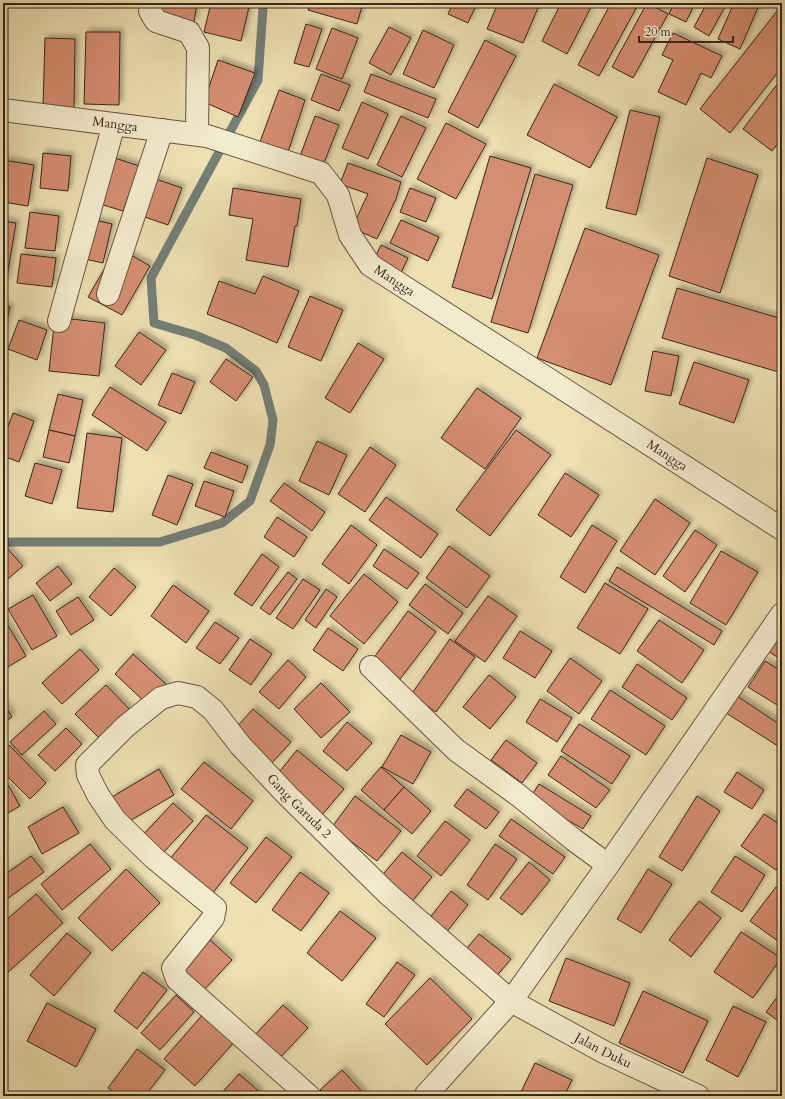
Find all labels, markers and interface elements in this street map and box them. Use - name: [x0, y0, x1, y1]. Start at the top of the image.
- scale bar: [639, 18, 733, 44]
- text: 20 m: [645, 24, 672, 40]
- street label: Mangga: [91, 112, 139, 136]
- street label: Mangga: [370, 261, 419, 301]
- street label: Mangga: [643, 436, 691, 475]
- street label: Gang Garuda 2: [263, 770, 335, 843]
- street label: Jalan Duku: [570, 1028, 635, 1073]

